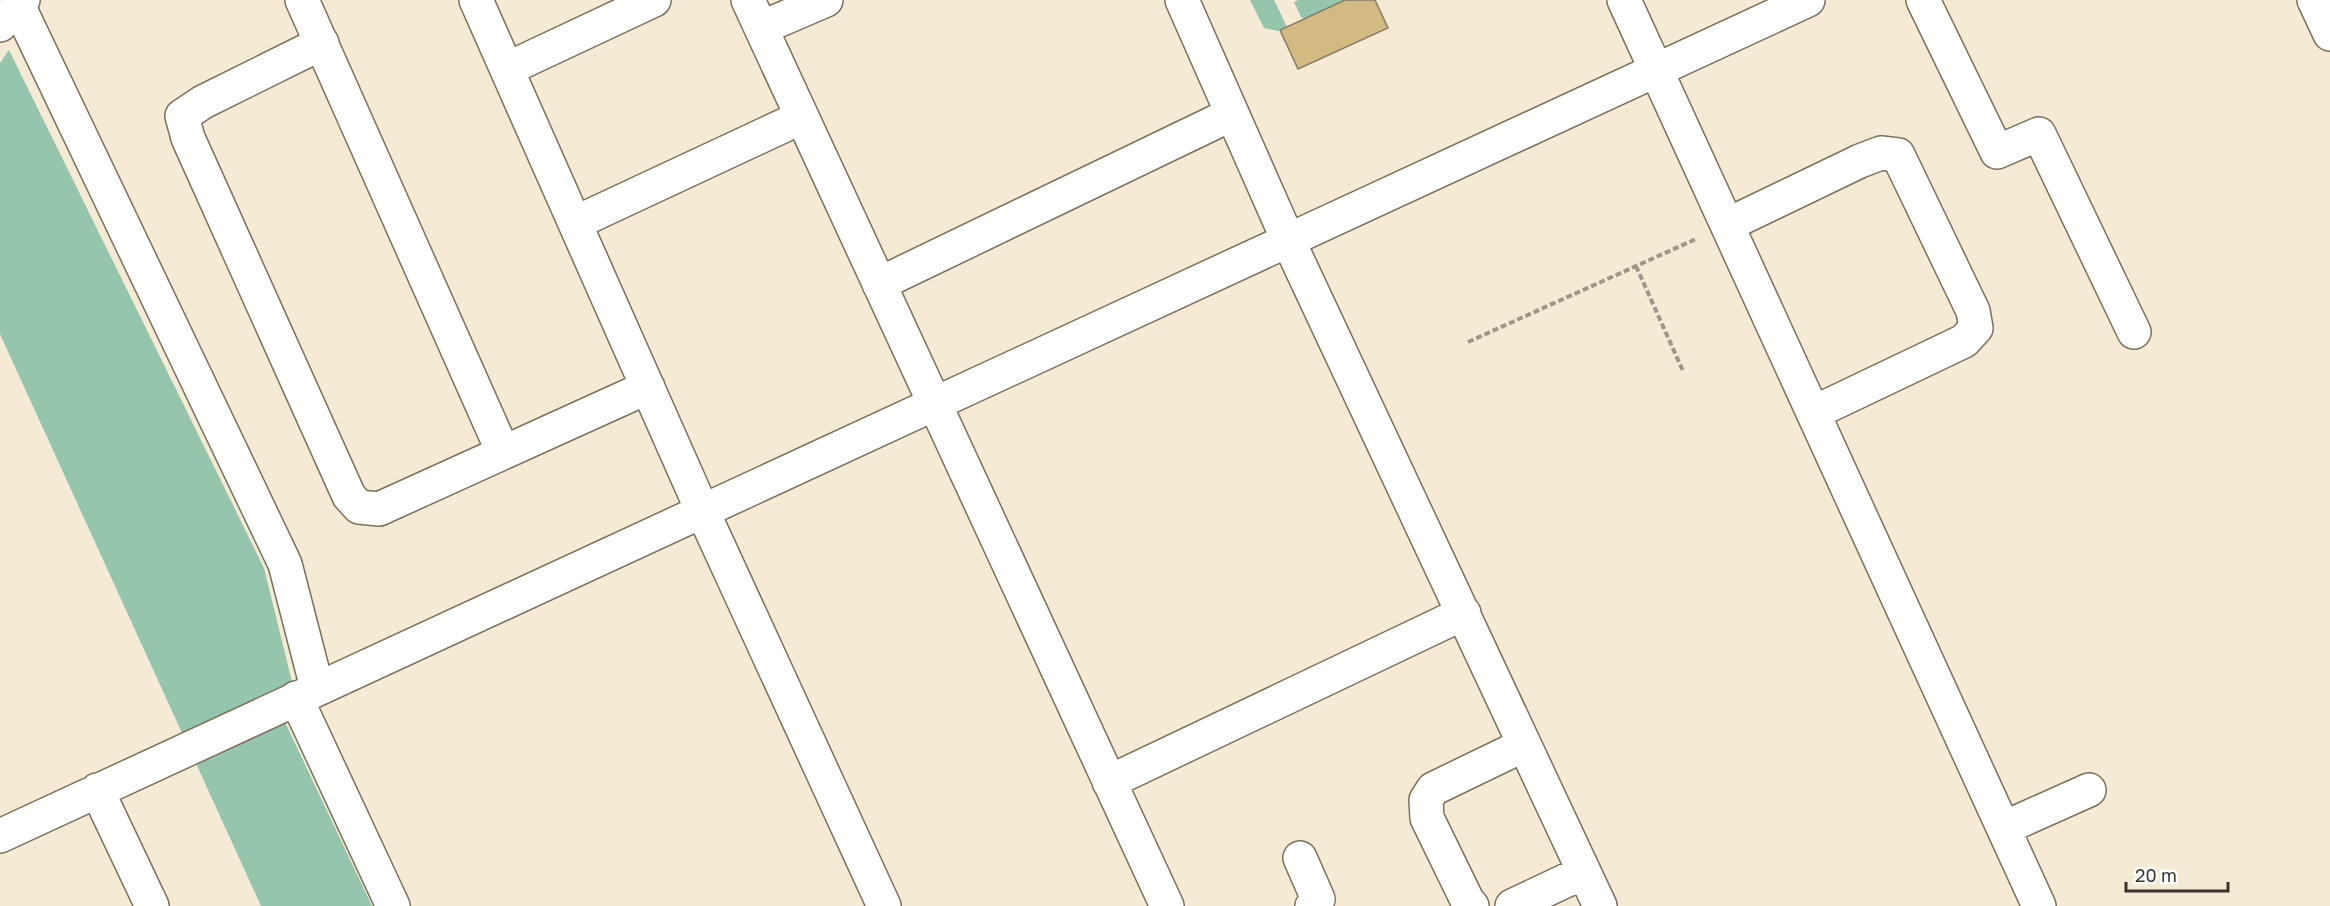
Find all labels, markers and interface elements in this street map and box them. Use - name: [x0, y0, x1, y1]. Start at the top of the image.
- scale bar: [2126, 855, 2228, 893]
- text: 20 m: [2135, 864, 2177, 886]

